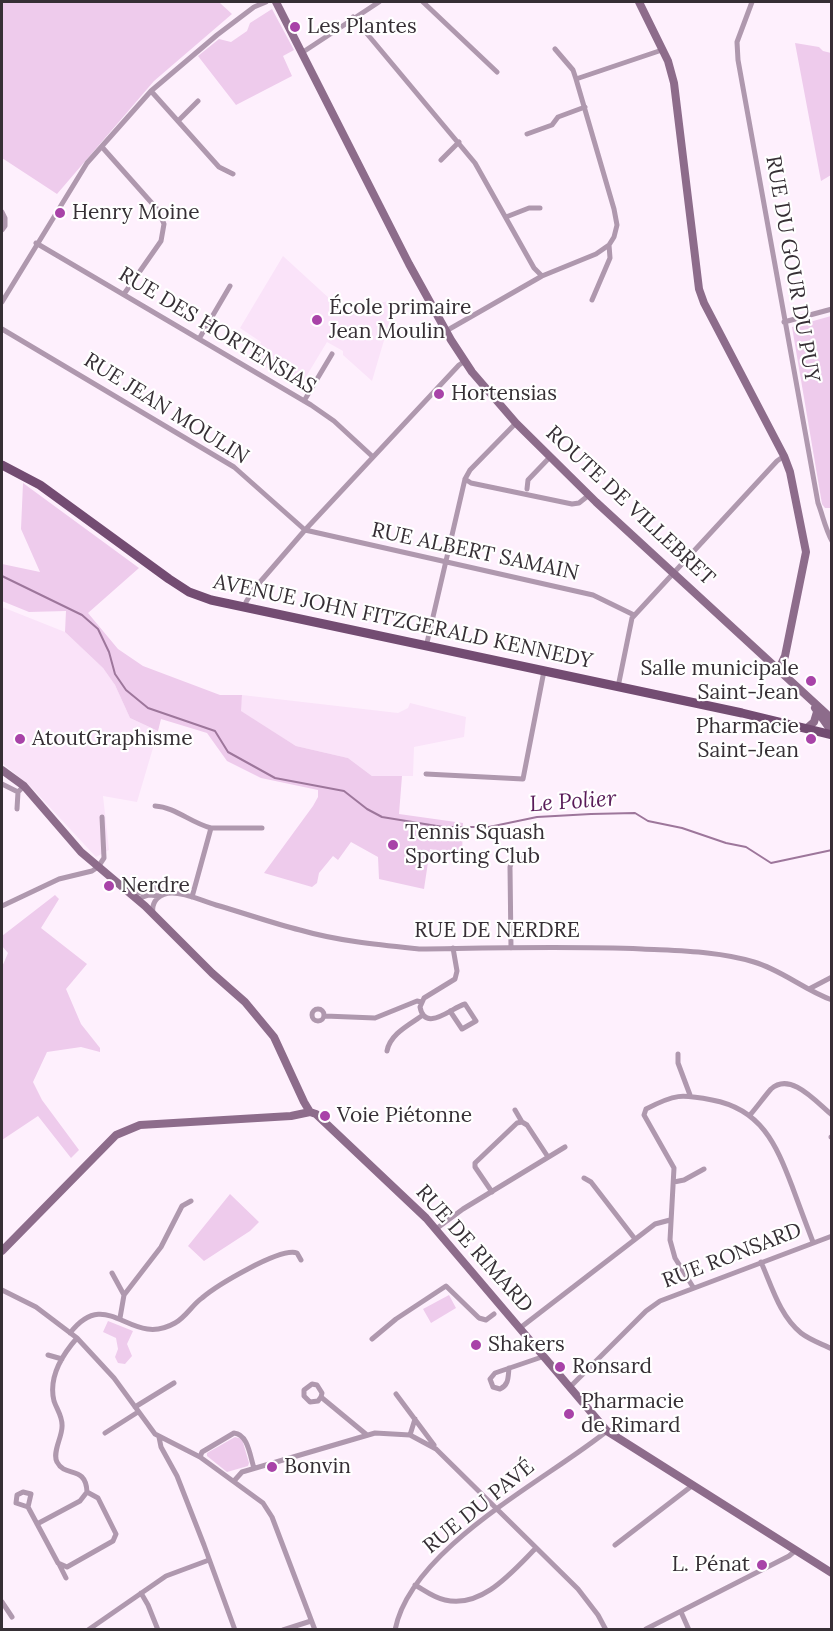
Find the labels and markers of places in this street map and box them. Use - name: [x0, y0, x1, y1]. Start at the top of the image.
- place label: Les Plantes: [307, 14, 417, 40]
- marker: Les Plantes: [288, 20, 302, 34]
- place label: Henry Moine: [72, 200, 200, 226]
- marker: Henry Moine: [53, 206, 67, 220]
- place label: École primaire Jean Moulin: [329, 295, 471, 345]
- marker: École primaire Jean Moulin: [310, 313, 324, 327]
- place label: Hortensias: [451, 381, 557, 407]
- marker: Hortensias: [432, 387, 446, 401]
- place label: Salle municipale Saint-Jean: [640, 656, 799, 706]
- marker: Salle municipale Saint-Jean: [804, 674, 818, 688]
- place label: Pharmacie Saint-Jean: [696, 714, 799, 764]
- place label: AtoutGraphisme: [32, 726, 193, 752]
- marker: AtoutGraphisme: [13, 732, 27, 746]
- marker: Pharmacie Saint-Jean: [804, 732, 818, 746]
- place label: Tennis Squash Sporting Club: [405, 820, 545, 870]
- marker: Tennis Squash Sporting Club: [386, 838, 400, 852]
- place label: Nerdre: [121, 873, 190, 899]
- marker: Nerdre: [102, 879, 116, 893]
- place label: Voie Piétonne: [337, 1103, 472, 1129]
- marker: Voie Piétonne: [318, 1109, 332, 1123]
- place label: Shakers: [488, 1332, 565, 1358]
- marker: Shakers: [469, 1338, 483, 1352]
- place label: Ronsard: [572, 1354, 652, 1380]
- marker: Ronsard: [553, 1360, 567, 1374]
- place label: Pharmacie de Rimard: [581, 1389, 684, 1439]
- marker: Pharmacie de Rimard: [562, 1407, 576, 1421]
- place label: Bonvin: [284, 1454, 351, 1480]
- marker: Bonvin: [265, 1460, 279, 1474]
- place label: L. Pénat: [672, 1552, 750, 1578]
- marker: L. Pénat: [755, 1558, 769, 1572]

